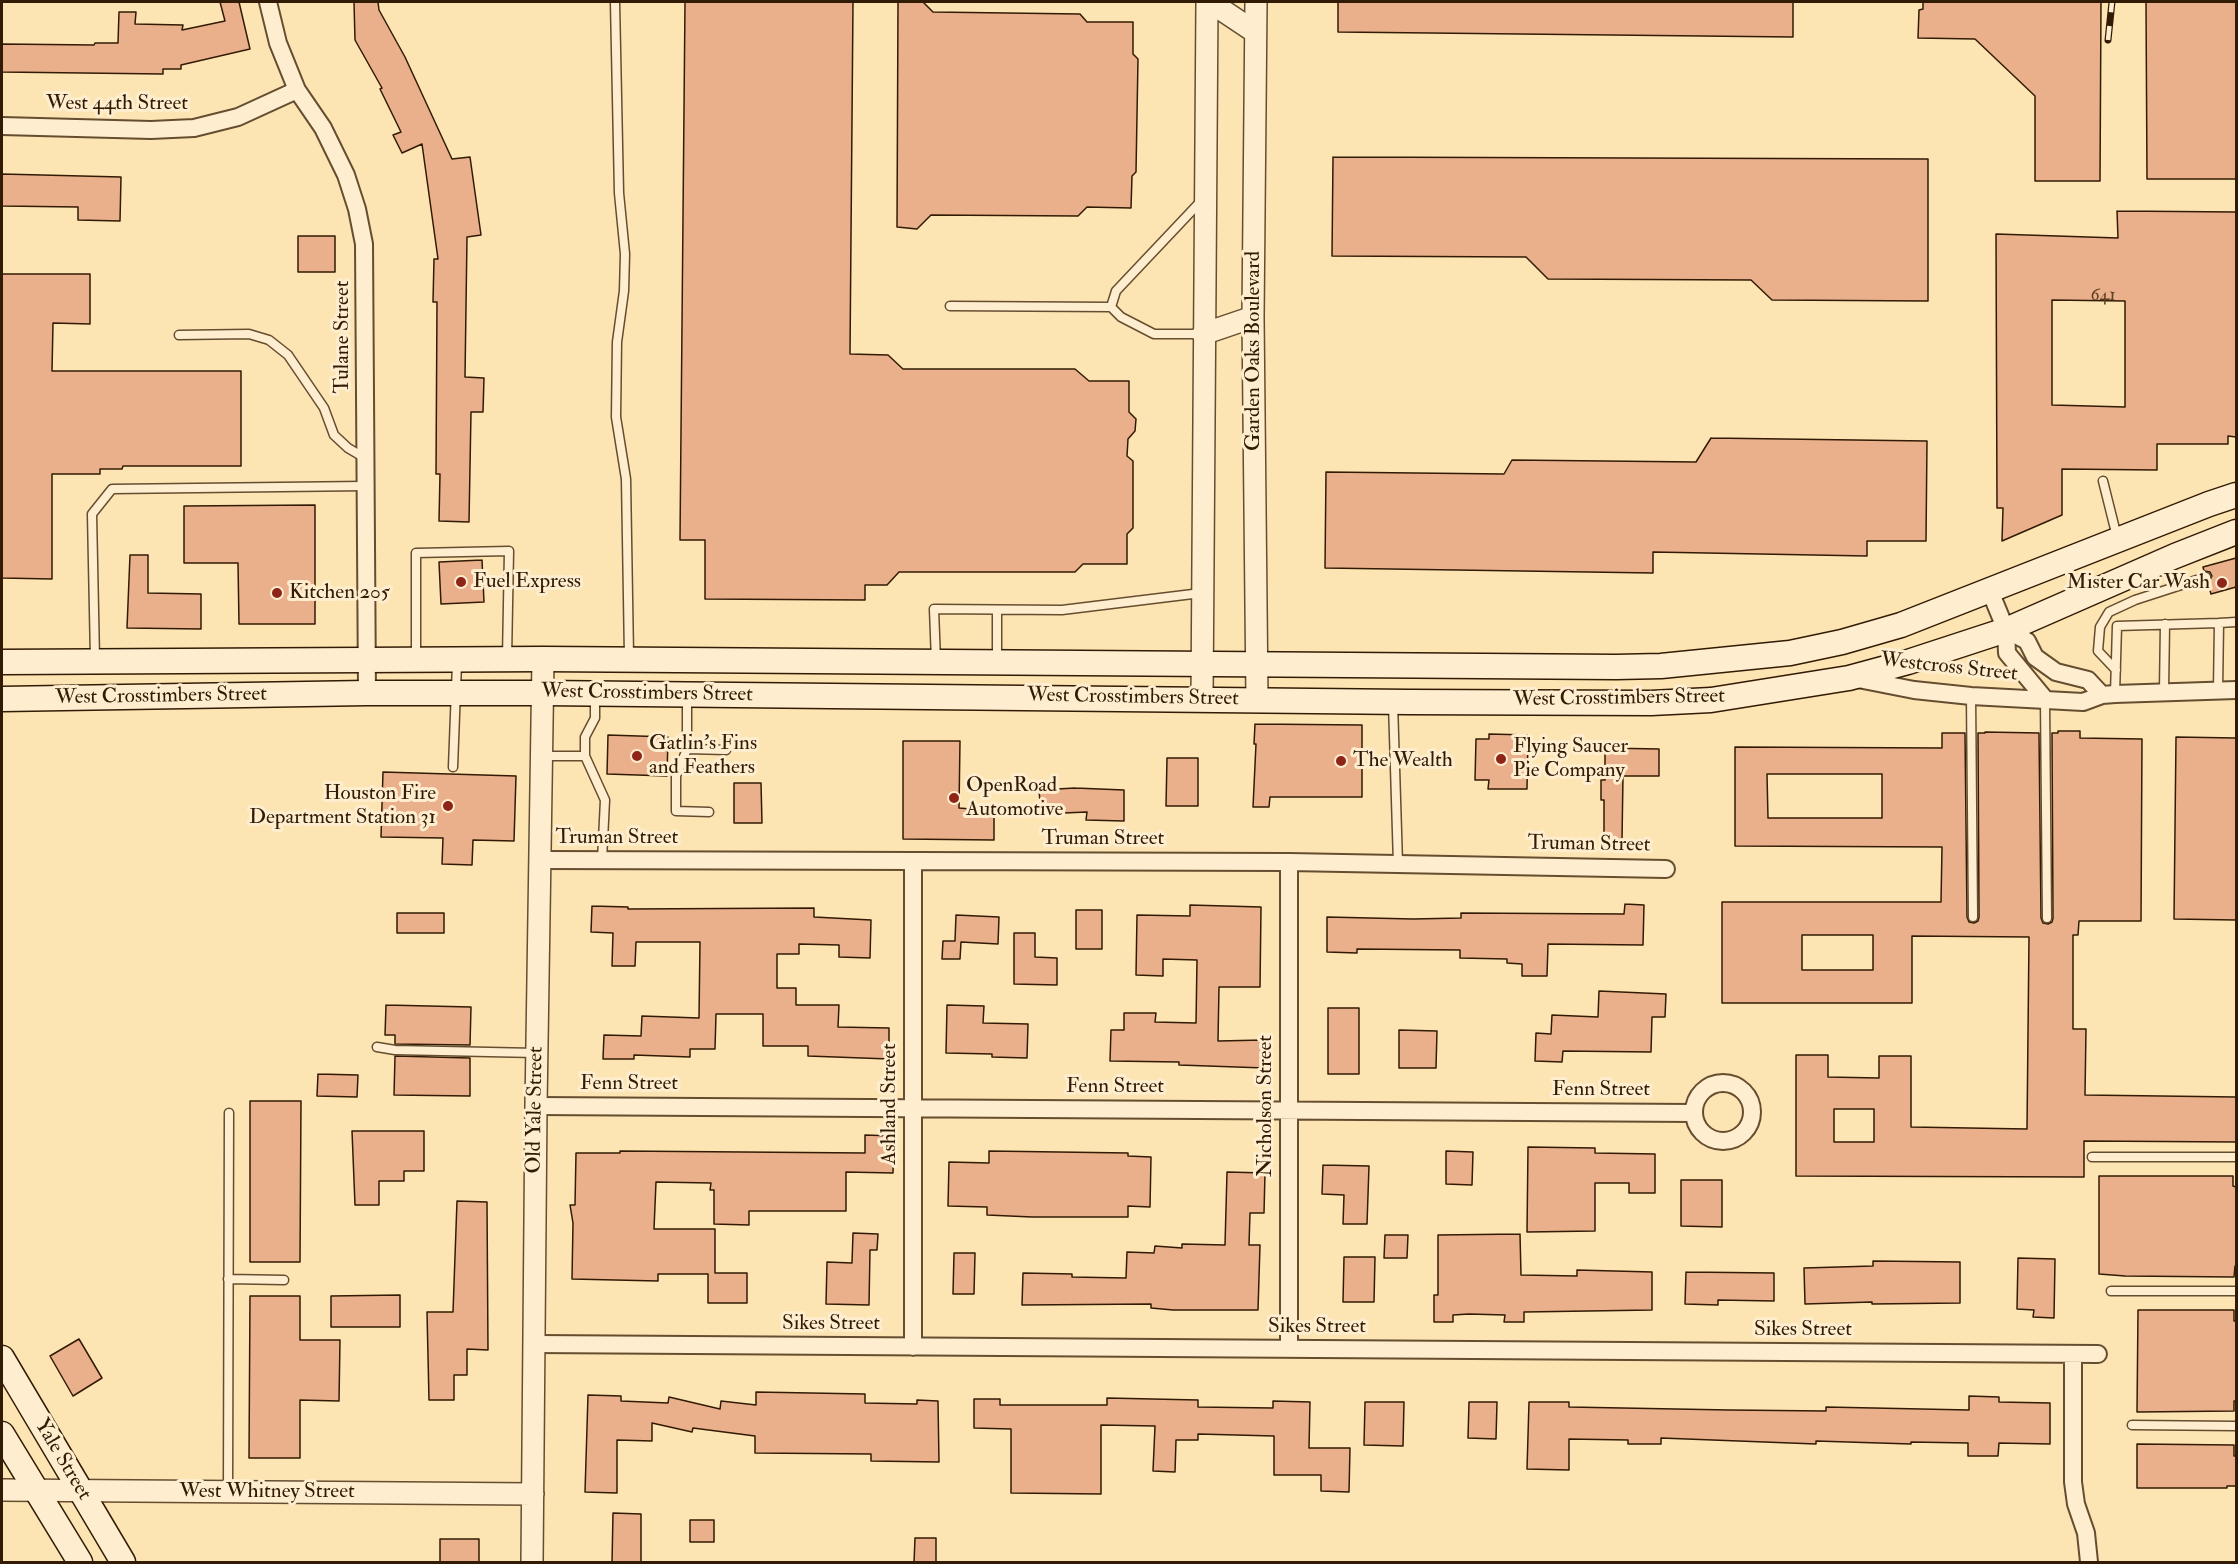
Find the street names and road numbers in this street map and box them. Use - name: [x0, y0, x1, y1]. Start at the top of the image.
- street label: West 44th Street: [46, 91, 188, 117]
- street label: Garden Oaks Boulevard: [1241, 251, 1267, 451]
- street label: Tulane Street: [330, 281, 356, 393]
- street label: Westcross Street: [1879, 648, 2019, 688]
- street label: West Crosstimbers Street: [541, 680, 753, 708]
- street label: West Crosstimbers Street: [55, 683, 267, 711]
- street label: West Crosstimbers Street: [1027, 684, 1239, 712]
- street label: West Crosstimbers Street: [1513, 685, 1725, 713]
- street label: Truman Street: [556, 825, 678, 851]
- street label: Truman Street: [1042, 826, 1164, 852]
- street label: Truman Street: [1527, 831, 1651, 859]
- street label: Nicholson Street: [1253, 1035, 1279, 1177]
- street label: Ashland Street: [877, 1043, 903, 1165]
- street label: Old Yale Street: [522, 1046, 550, 1174]
- street label: Fenn Street: [580, 1071, 678, 1097]
- street label: Fenn Street: [1066, 1074, 1164, 1100]
- street label: Fenn Street: [1552, 1077, 1650, 1103]
- street label: Sikes Street: [782, 1311, 880, 1337]
- street label: Sikes Street: [1268, 1314, 1366, 1340]
- street label: Sikes Street: [1754, 1317, 1852, 1343]
- street label: Yale Street: [28, 1415, 96, 1505]
- street label: West Whitney Street: [179, 1479, 355, 1505]

